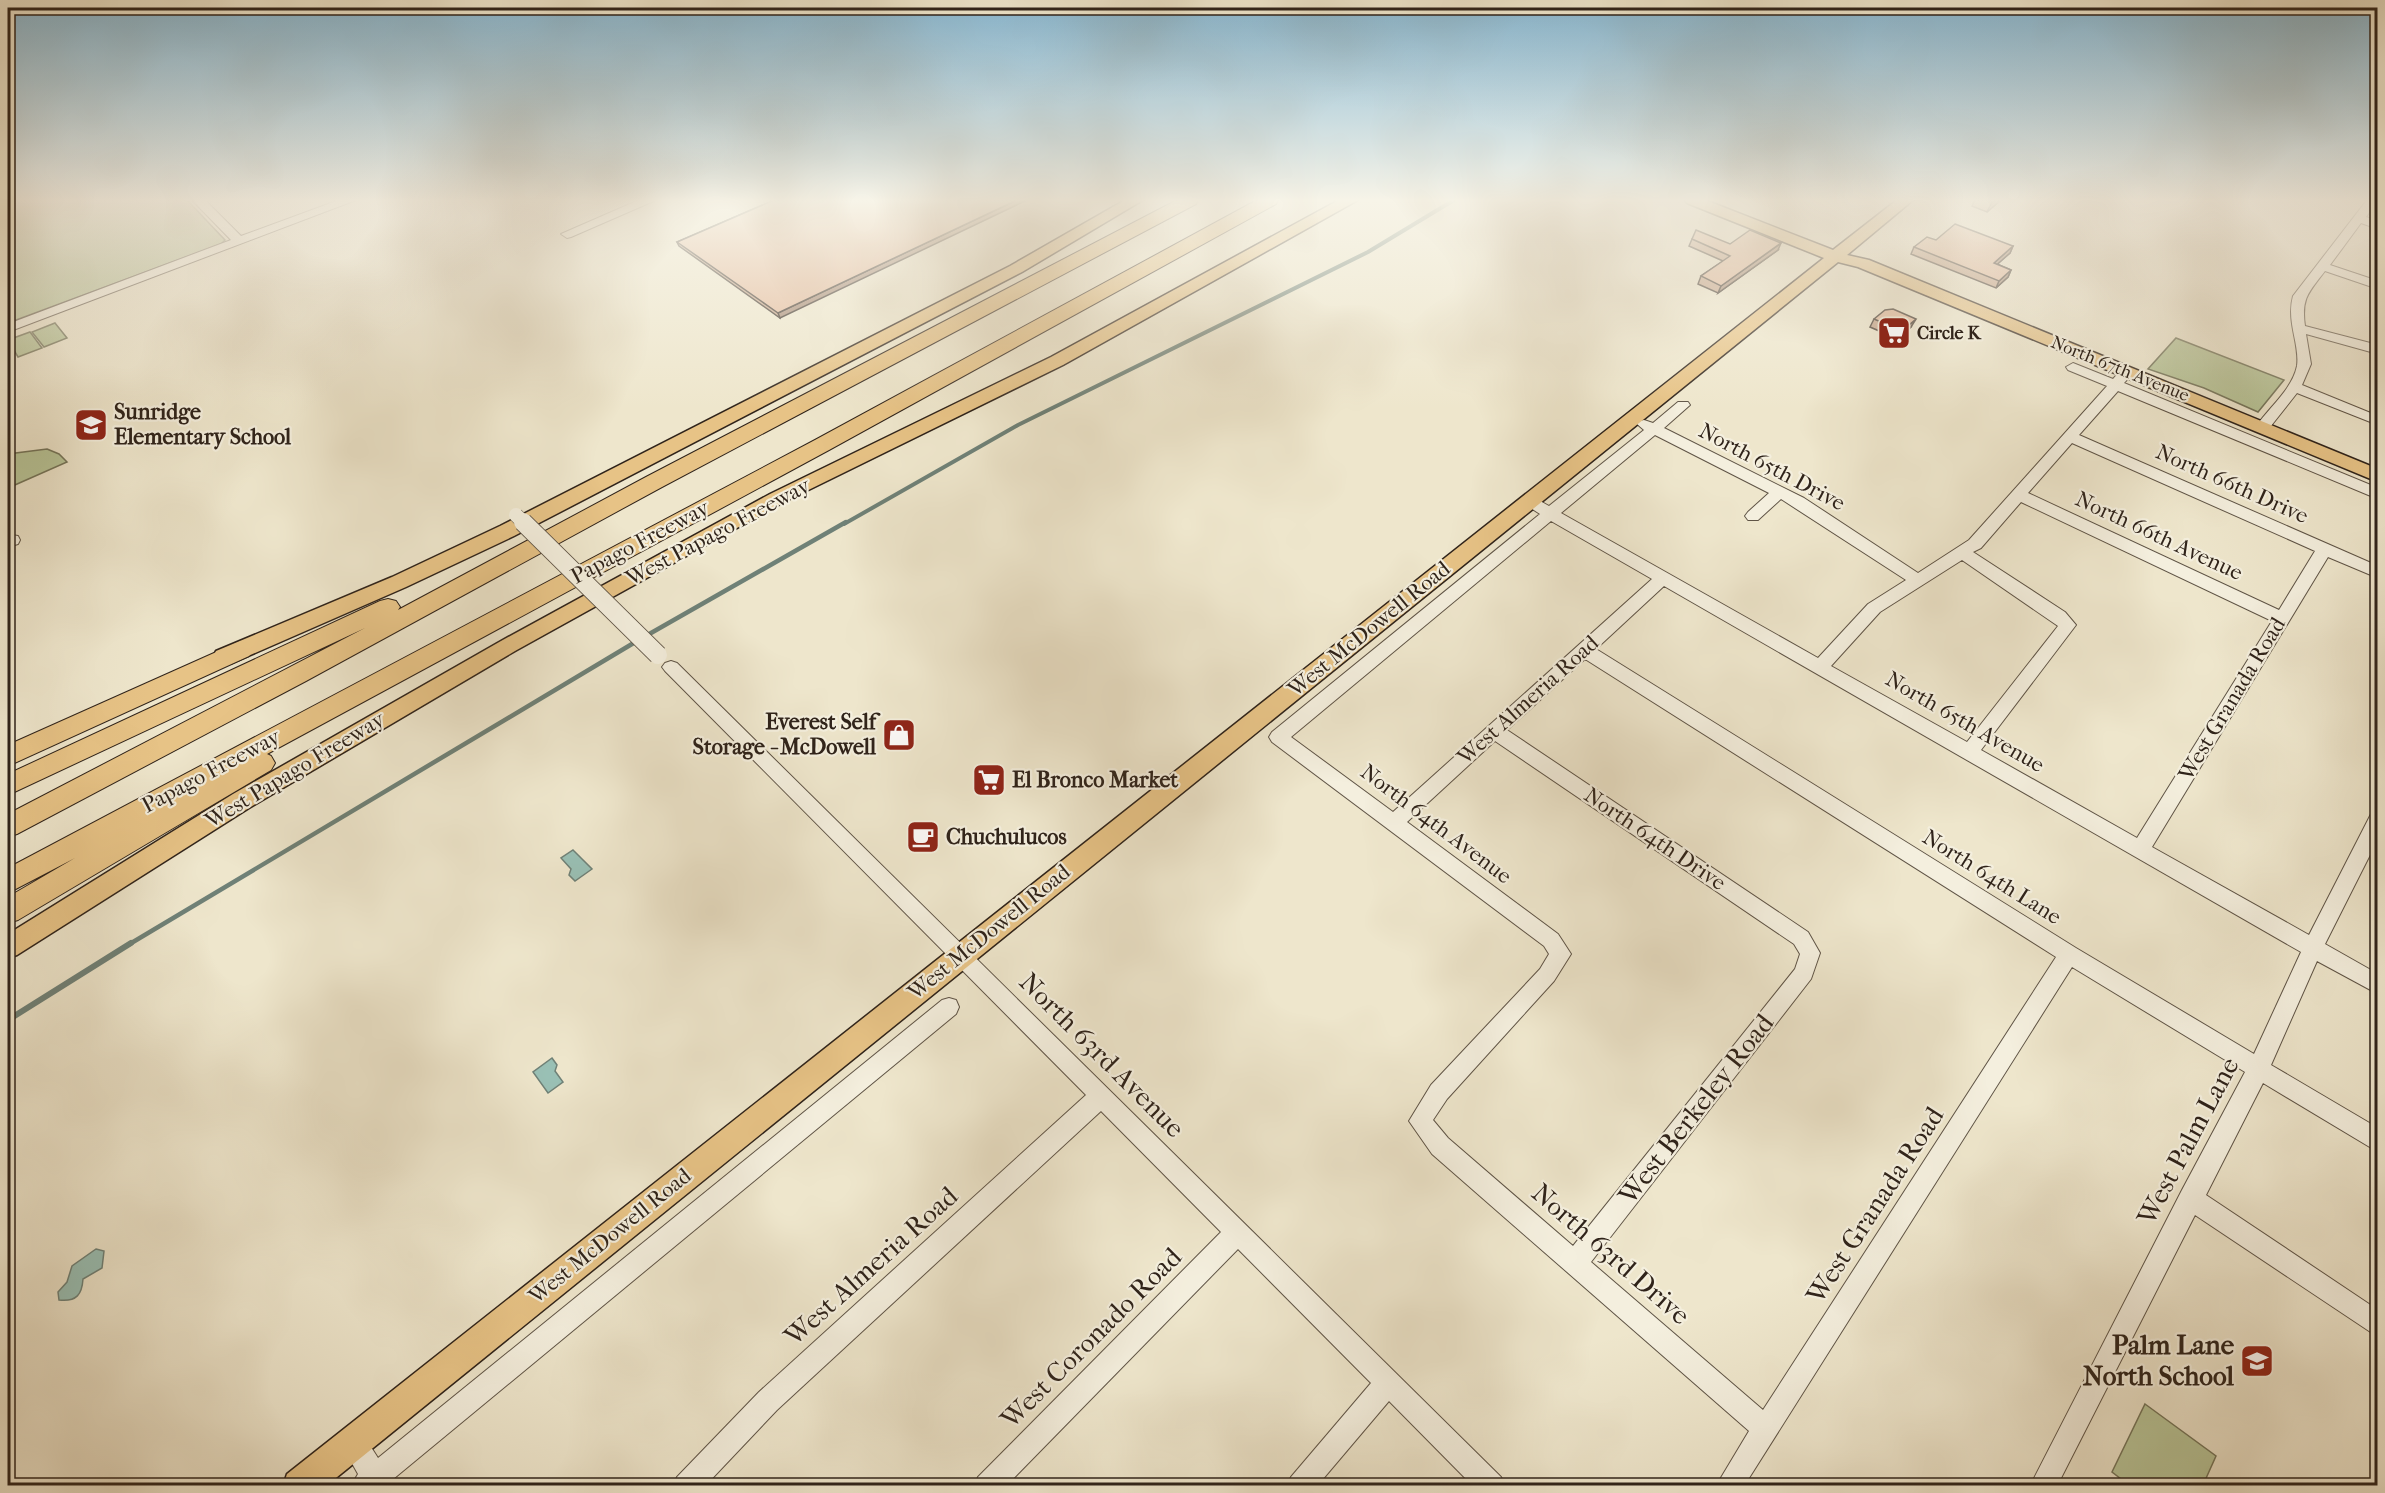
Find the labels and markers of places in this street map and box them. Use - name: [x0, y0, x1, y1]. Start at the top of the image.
- supermarket icon: Circle K: [1876, 315, 1912, 351]
- place label: Circle K: [1917, 323, 1982, 344]
- place label: Sunridge Elementary School: [114, 399, 292, 450]
- school or university icon: Sunridge Elementary School: [73, 407, 109, 443]
- place label: Everest Self Storage - McDowell: [693, 709, 881, 760]
- shop icon: Everest Self Storage - McDowell: [881, 717, 917, 753]
- supermarket icon: El Bronco Market: [971, 762, 1007, 798]
- place label: El Bronco Market: [1012, 767, 1179, 793]
- cafe icon: Chuchulucos: [905, 819, 941, 855]
- place label: Chuchulucos: [946, 824, 1067, 850]
- place label: Palm Lane North School: [2083, 1329, 2235, 1392]
- school or university icon: Palm Lane North School: [2239, 1343, 2275, 1379]

